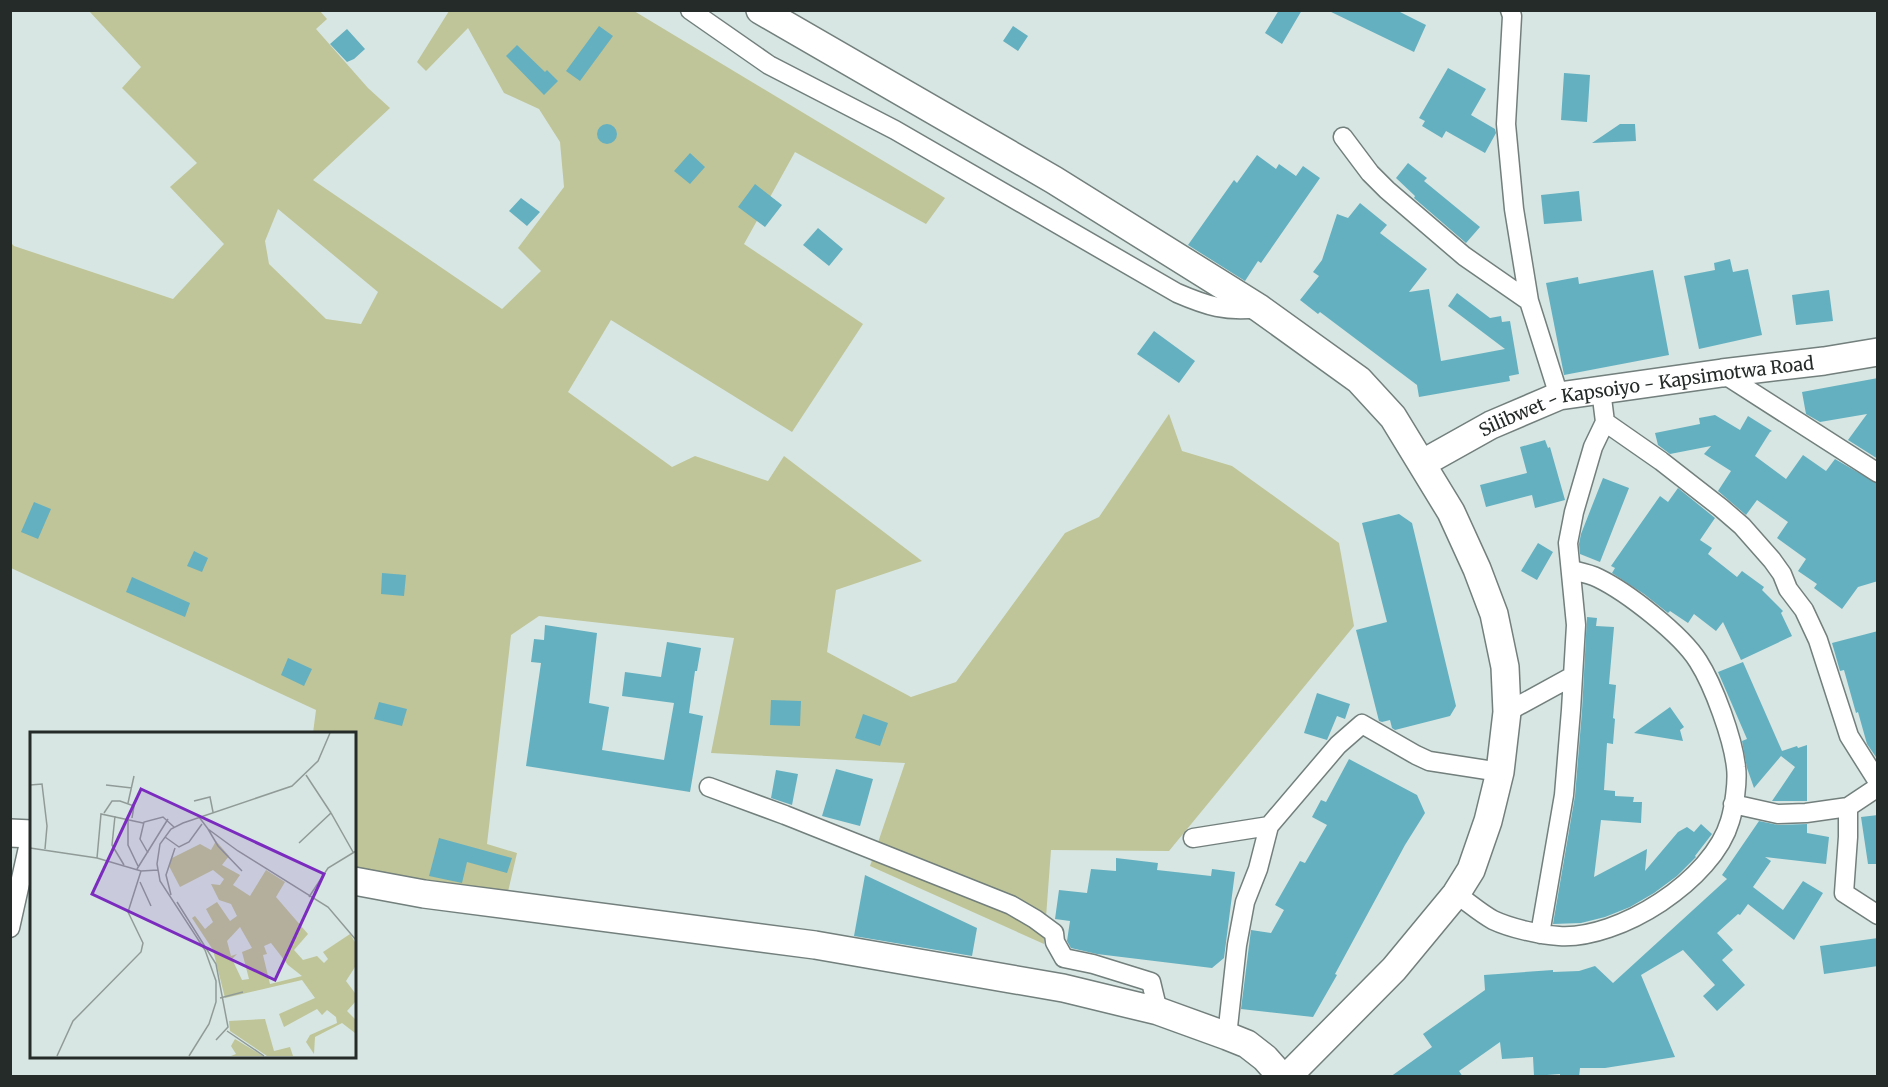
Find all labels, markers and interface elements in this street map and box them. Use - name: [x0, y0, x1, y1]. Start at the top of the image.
- street label: Silibwet - Kapsoiyo - Kapsimotwa Road: [1474, 351, 1815, 441]
- inset map: [30, 732, 356, 1057]

